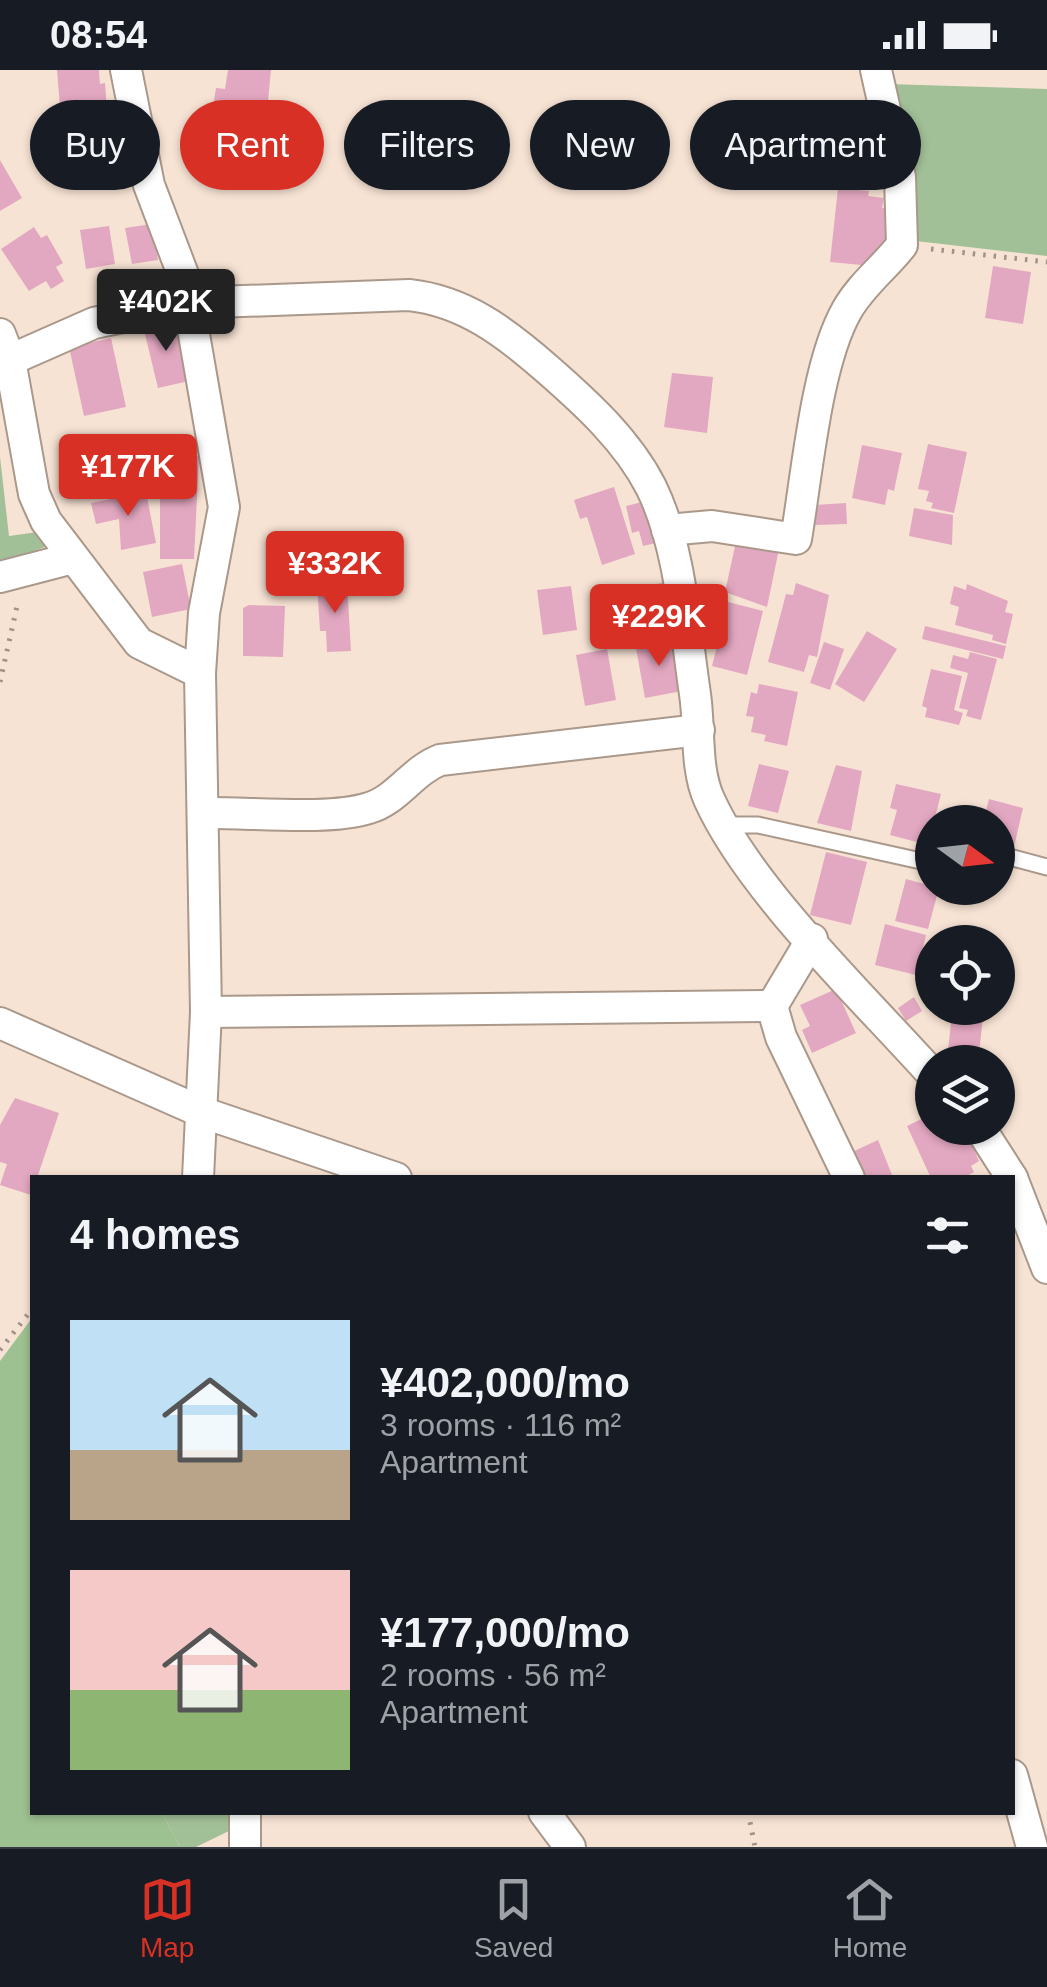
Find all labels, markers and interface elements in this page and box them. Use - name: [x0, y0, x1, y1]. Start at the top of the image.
- text: 08:54: [50, 14, 147, 56]
- chip: Buy: [30, 100, 160, 190]
- chip: Rent: [180, 100, 324, 190]
- chip: Filters: [344, 100, 510, 190]
- chip: New: [530, 100, 670, 190]
- chip: Apartment: [690, 100, 921, 190]
- pin: ¥402K: [96, 269, 236, 354]
- text: ¥402K: [119, 283, 213, 319]
- pin: ¥177K: [58, 434, 198, 519]
- text: ¥177K: [81, 448, 175, 484]
- pin: ¥332K: [265, 531, 405, 616]
- text: ¥332K: [288, 545, 382, 581]
- pin: ¥229K: [589, 584, 729, 669]
- text: ¥229K: [612, 598, 706, 634]
- north arrow: [915, 805, 1015, 905]
- map controls: [915, 805, 1015, 1145]
- button: locate: [915, 925, 1015, 1025]
- button: layers: [915, 1045, 1015, 1145]
- icon: filters: [920, 1208, 975, 1263]
- text: 4 homes: [70, 1211, 240, 1258]
- text: ¥402,000/mo: [380, 1359, 630, 1406]
- icon: home: [150, 1360, 270, 1480]
- text: 3 rooms · 116 m²: [380, 1407, 621, 1443]
- text: Apartment: [380, 1444, 528, 1480]
- text: ¥177,000/mo: [380, 1609, 630, 1656]
- icon: home: [150, 1610, 270, 1730]
- text: 2 rooms · 56 m²: [380, 1657, 606, 1693]
- text: Apartment: [380, 1694, 528, 1730]
- tab: Map: [140, 1872, 195, 1964]
- tab: Saved: [474, 1872, 553, 1964]
- tab: Home: [833, 1872, 907, 1964]

